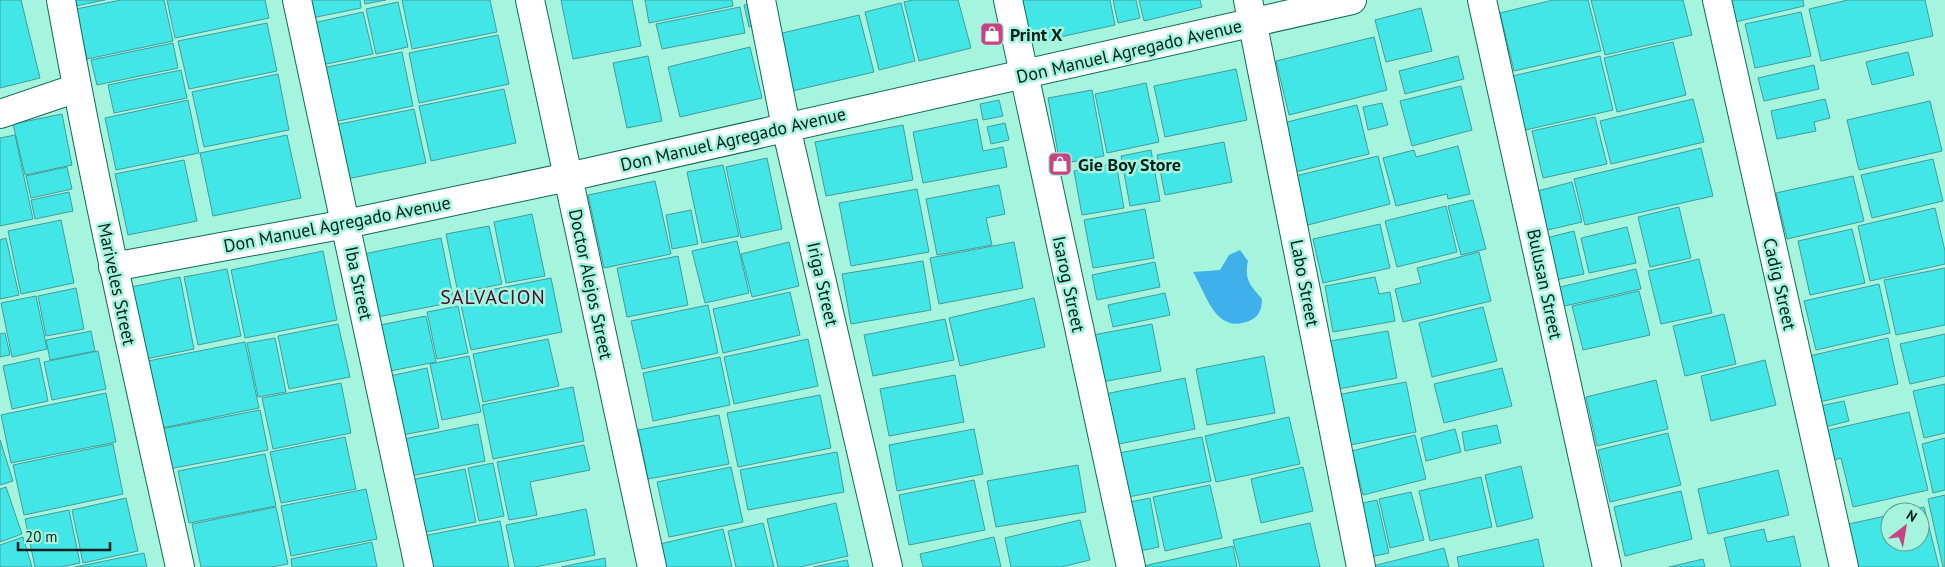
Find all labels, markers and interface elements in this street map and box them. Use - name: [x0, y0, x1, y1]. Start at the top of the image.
- street label: Don Manuel Agregado Avenue: [1014, 14, 1244, 88]
- shop icon: Print X: [979, 21, 1005, 47]
- place label: Print X: [1010, 23, 1063, 46]
- street label: Don Manuel Agregado Avenue: [618, 102, 848, 176]
- shop icon: Gie Boy Store: [1047, 151, 1073, 177]
- place label: Gie Boy Store: [1078, 153, 1181, 176]
- street label: Don Manuel Agregado Avenue: [222, 191, 452, 257]
- street label: Doctor Alejos Street: [564, 207, 618, 361]
- street label: Mariveles Street: [93, 221, 141, 347]
- street label: Bulusan Street: [1522, 227, 1568, 341]
- street label: Isarog Street: [1048, 234, 1090, 334]
- street label: Cadig Street: [1758, 236, 1802, 332]
- street label: Labo Street: [1285, 238, 1325, 328]
- street label: Iriga Street: [802, 240, 844, 328]
- street label: Iba Street: [340, 244, 378, 322]
- district label: SALVACION: [440, 284, 546, 310]
- north arrow: [1880, 502, 1930, 552]
- text: N: [1903, 506, 1920, 526]
- scale bar: [18, 520, 110, 552]
- text: 20 m: [25, 527, 58, 546]

